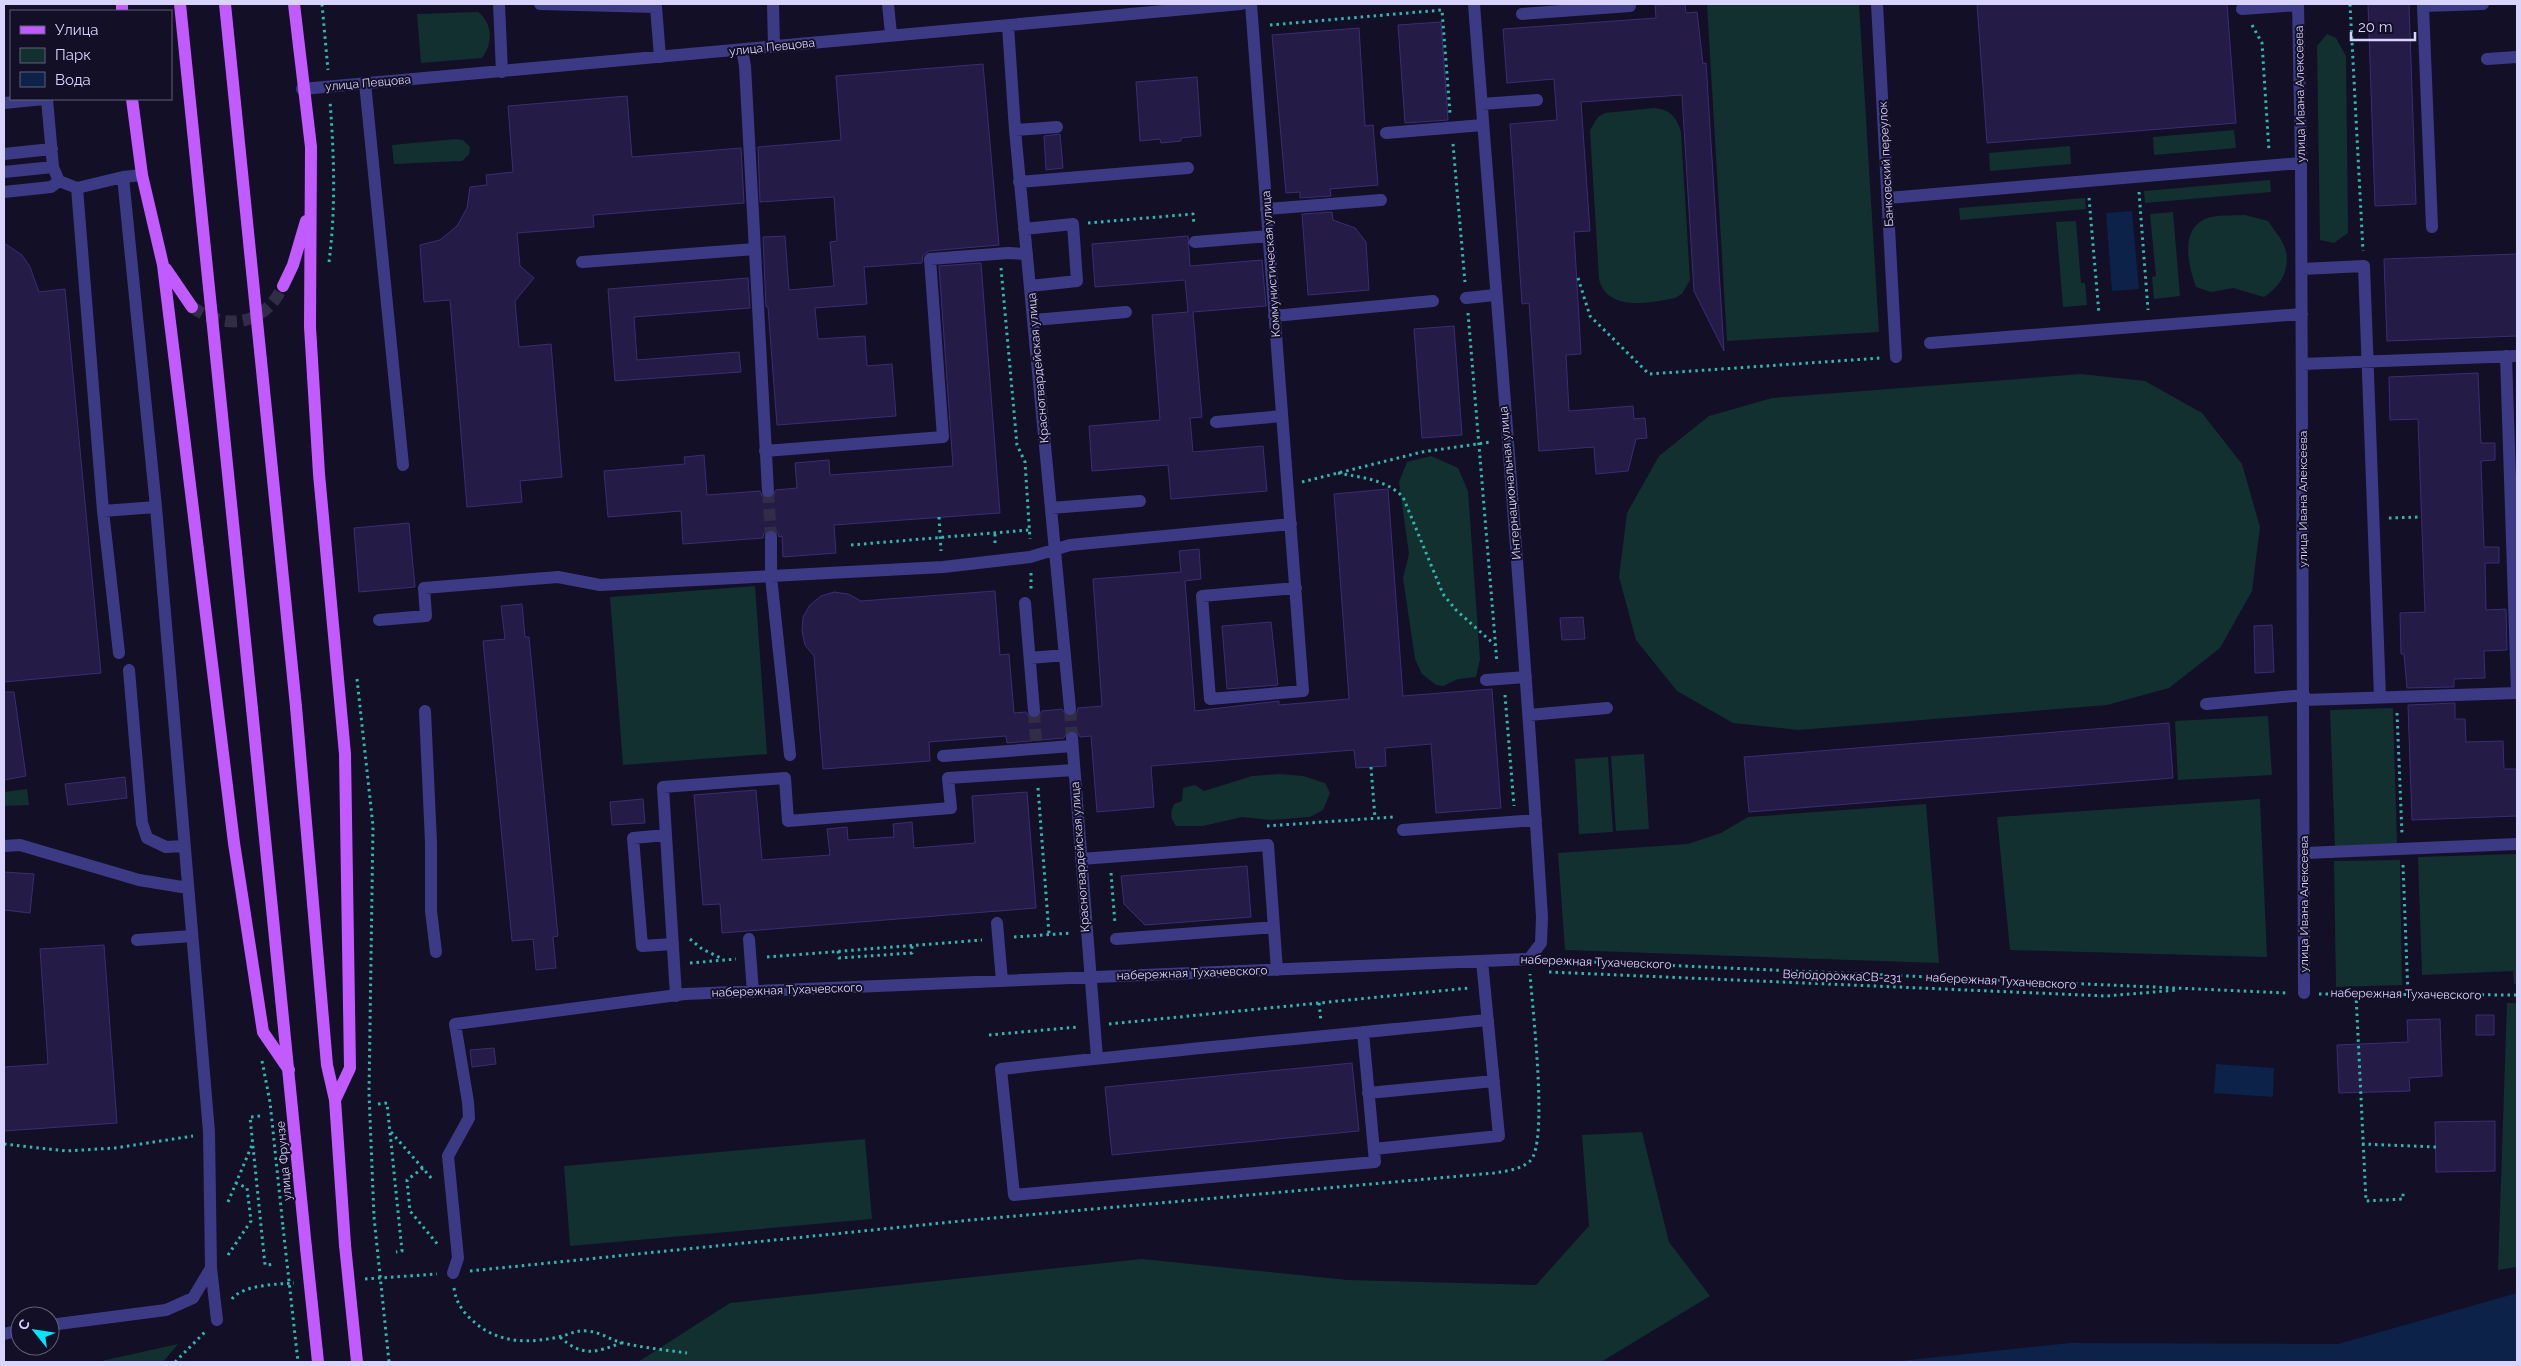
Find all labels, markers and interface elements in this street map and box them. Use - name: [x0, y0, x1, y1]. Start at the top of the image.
- legend: [10, 10, 172, 100]
- scale bar: [2351, 10, 2415, 42]
- text: 20 m: [2358, 18, 2393, 36]
- text: Улица: [55, 21, 99, 39]
- street label: улица Ивана Алексеева: [2292, 25, 2308, 163]
- street label: улица Певцова: [728, 36, 816, 58]
- text: Парк: [55, 46, 91, 64]
- text: Вода: [55, 71, 91, 89]
- street label: улица Певцова: [325, 72, 411, 94]
- street label: Банковский переулок: [1876, 101, 1896, 227]
- street label: Коммунистическая улица: [1259, 190, 1283, 338]
- street label: Красногвардейская улица: [1024, 292, 1052, 444]
- street label: Интернациональная улица: [1496, 406, 1524, 560]
- street label: улица Ивана Алексеева: [2296, 431, 2310, 567]
- street label: Красногвардейская улица: [1068, 781, 1092, 933]
- street label: улица Ивана Алексеева: [2297, 836, 2311, 972]
- street label: набережная Тухачевского: [1520, 952, 1672, 972]
- street label: набережная Тухачевского: [1116, 963, 1268, 983]
- street label: ВелодорожкаСВ-231: [1782, 967, 1902, 985]
- street label: набережная Тухачевского: [1925, 970, 2077, 992]
- street label: набережная Тухачевского: [711, 980, 863, 1000]
- street label: набережная Тухачевского: [2330, 986, 2482, 1002]
- street label: улица Фрунзе: [274, 1121, 294, 1201]
- north arrow: [10, 1306, 60, 1356]
- text: С: [14, 1316, 33, 1333]

